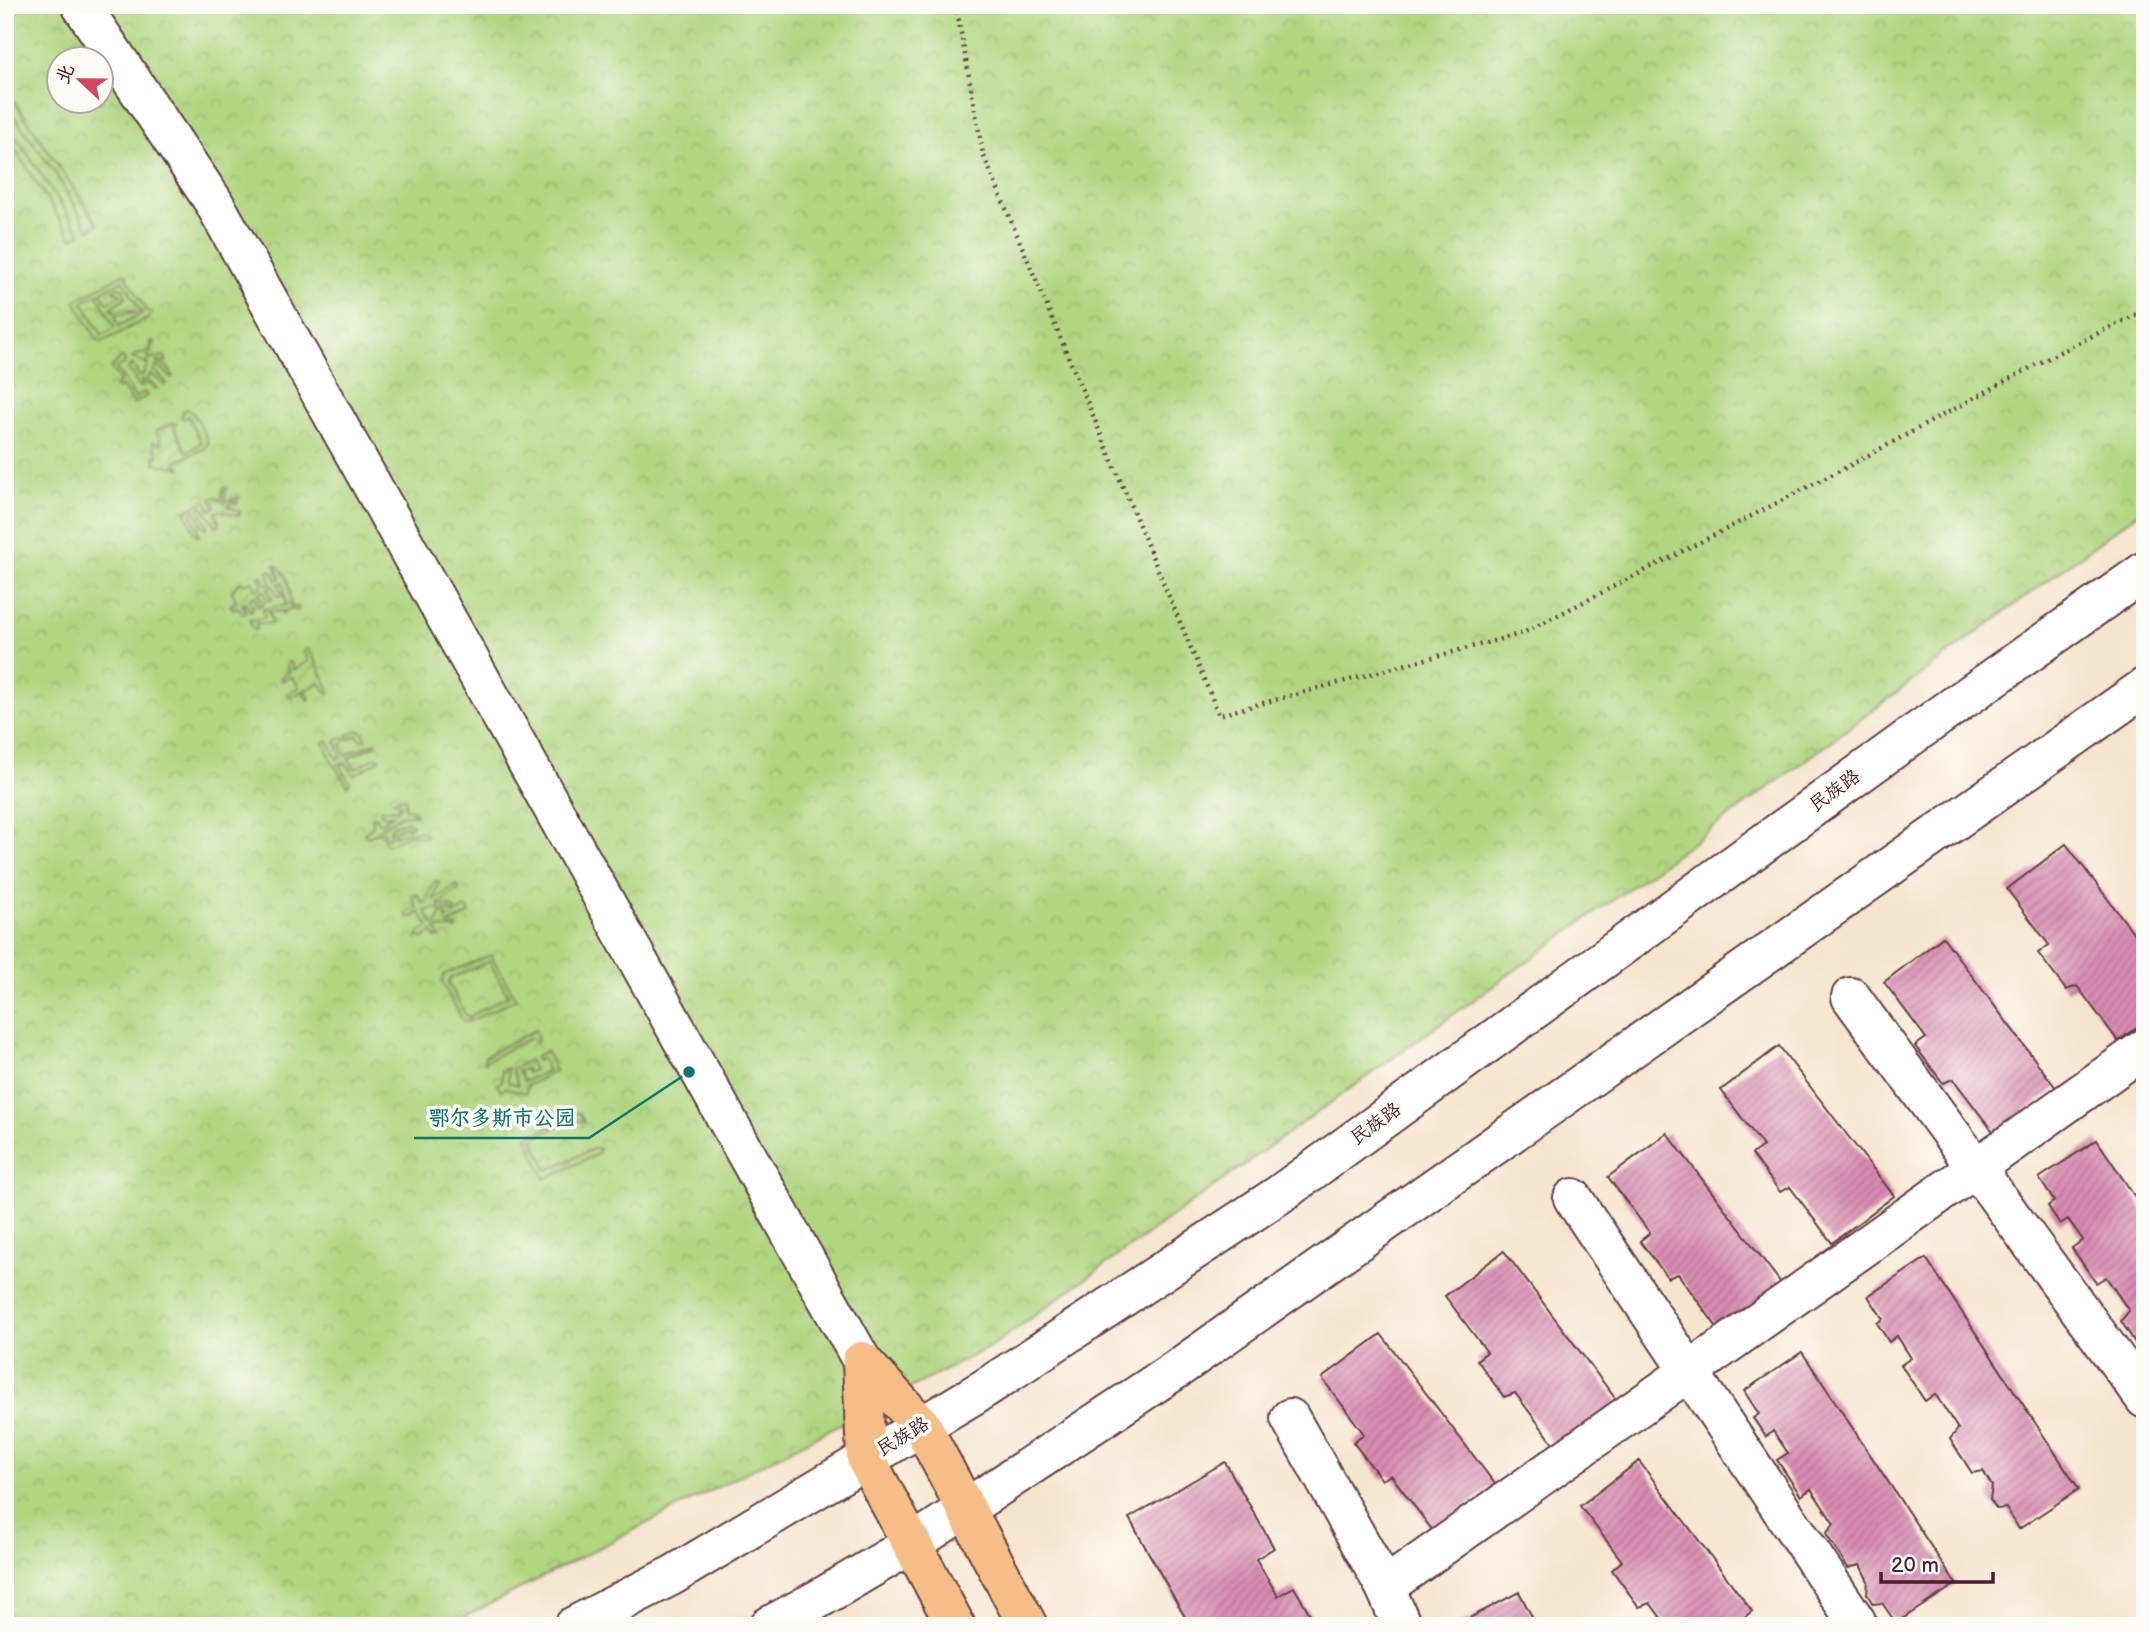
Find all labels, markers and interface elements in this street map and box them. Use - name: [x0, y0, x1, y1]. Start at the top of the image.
- north arrow: [46, 46, 116, 116]
- text: 北: [51, 61, 80, 87]
- street label: 民族路: [1805, 765, 1865, 817]
- callout: 鄂尔多斯市公园: [414, 1096, 589, 1138]
- street label: 民族路: [1346, 1098, 1406, 1150]
- text: 鄂尔多斯市公园: [429, 1106, 576, 1131]
- street label: 民族路: [873, 1412, 933, 1462]
- scale bar: [1881, 1540, 1993, 1584]
- text: 20 m: [1891, 1553, 1939, 1578]

